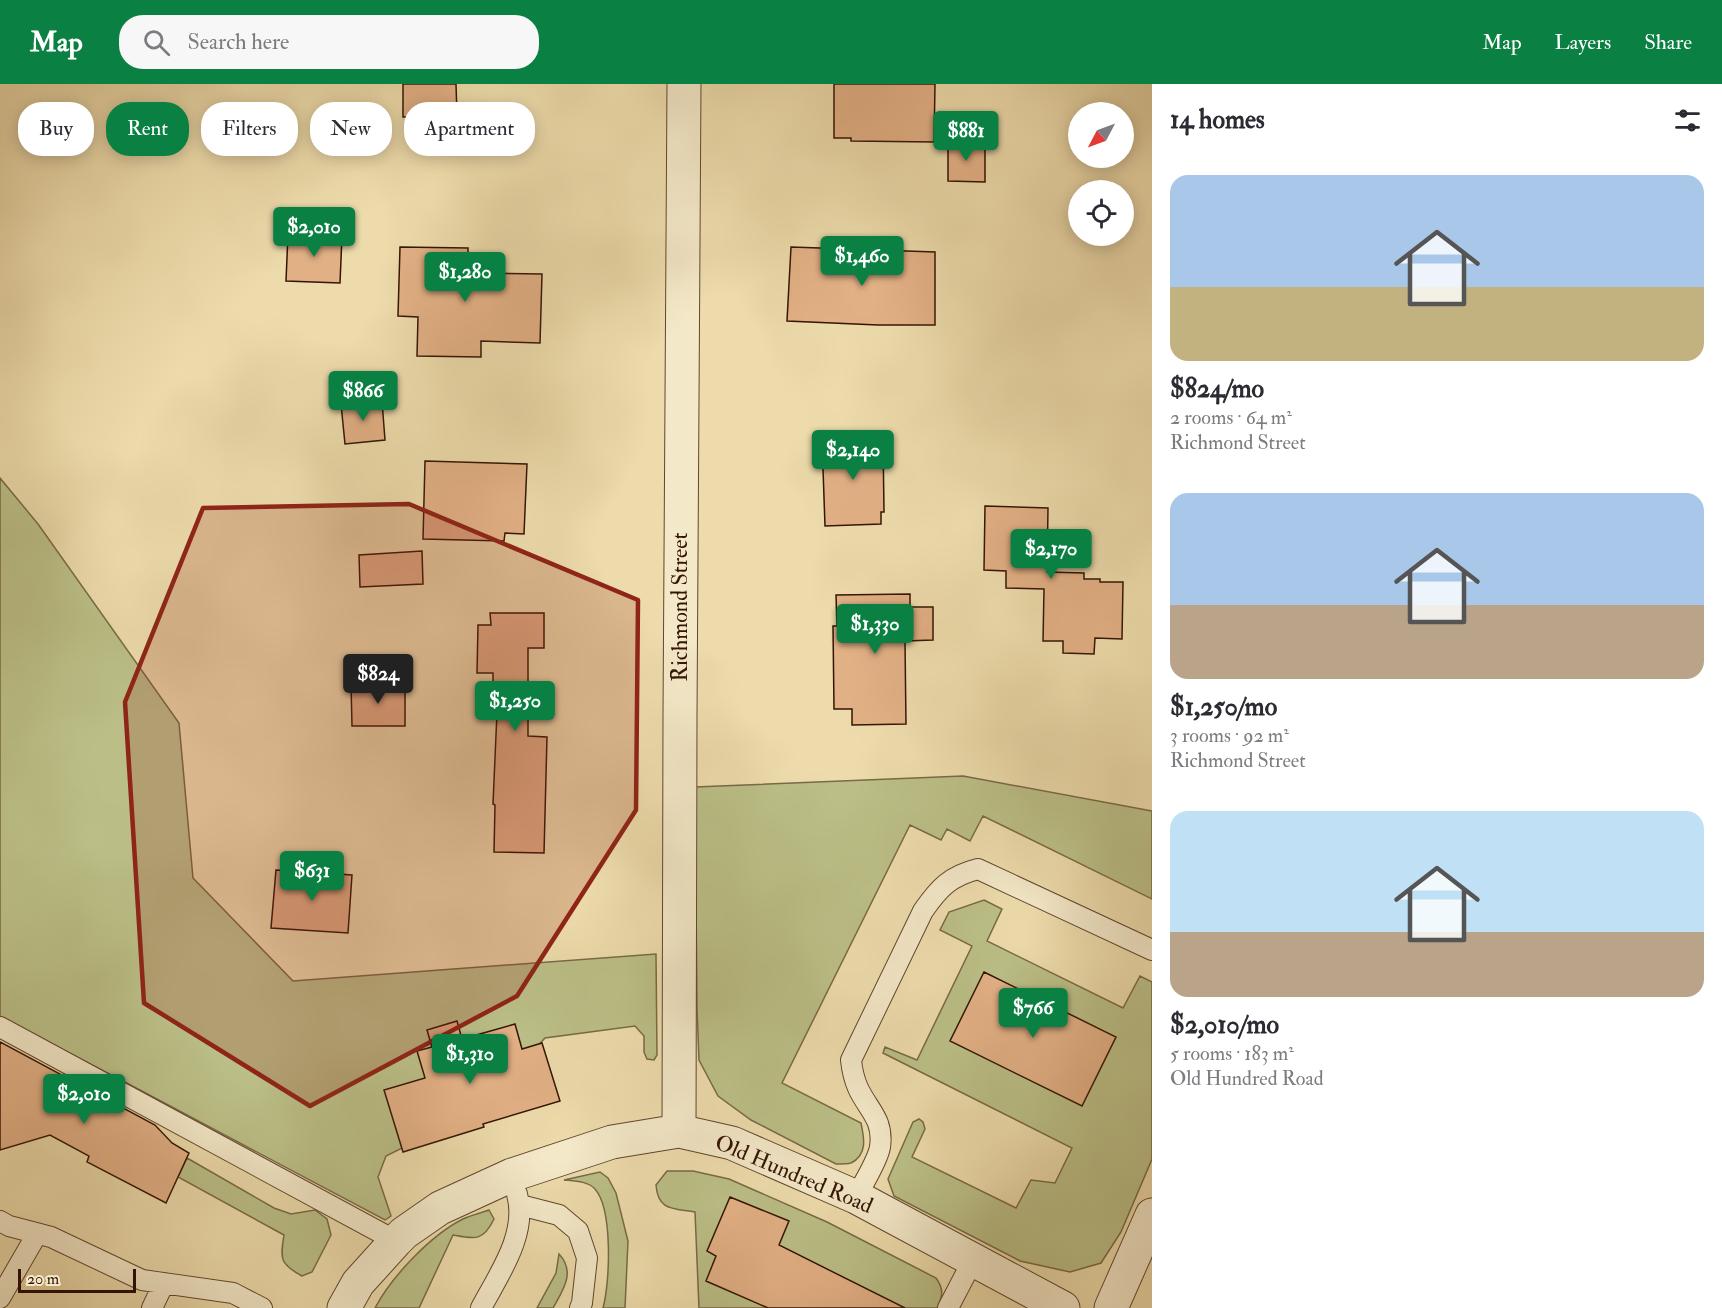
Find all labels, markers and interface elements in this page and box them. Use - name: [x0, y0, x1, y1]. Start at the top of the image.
- search box: [119, 15, 539, 69]
- text: Map: [30, 25, 83, 60]
- icon: search: [140, 26, 173, 59]
- text: Search here: [188, 28, 289, 56]
- text: Map: [1482, 29, 1522, 56]
- text: Layers: [1555, 29, 1611, 56]
- text: Share: [1644, 29, 1692, 56]
- chip: Buy: [18, 102, 94, 156]
- chip: Rent: [106, 102, 189, 156]
- chip: Filters: [201, 102, 298, 156]
- chip: New: [310, 102, 392, 156]
- chip: Apartment: [404, 102, 535, 156]
- north arrow: [1068, 102, 1134, 168]
- map controls: [1068, 102, 1134, 246]
- text: 14 homes: [1170, 104, 1265, 136]
- icon: filters: [1671, 104, 1704, 137]
- pin: $881: [930, 111, 1002, 162]
- text: $881: [947, 118, 985, 143]
- button: locate: [1068, 180, 1134, 246]
- pin: $2,010: [265, 207, 363, 258]
- text: $2,010: [287, 214, 341, 239]
- icon: home: [1383, 214, 1491, 322]
- pin: $1,460: [813, 236, 911, 287]
- text: $1,460: [835, 243, 889, 268]
- pin: $1,280: [416, 252, 514, 303]
- text: $1,280: [439, 259, 492, 284]
- pin: $866: [327, 371, 399, 422]
- text: $824/mo: [1170, 373, 1264, 405]
- text: $866: [343, 378, 383, 403]
- text: 2 rooms · 64 m²: [1170, 405, 1292, 430]
- pin: $2,140: [804, 430, 902, 481]
- text: Richmond Street: [1170, 430, 1306, 455]
- text: $2,140: [826, 437, 880, 462]
- pin: $2,170: [1002, 529, 1100, 580]
- street label: Richmond Street: [666, 532, 694, 682]
- icon: home: [1383, 532, 1491, 640]
- text: $2,170: [1025, 536, 1077, 561]
- pin: $1,330: [826, 604, 924, 655]
- text: $1,330: [851, 611, 899, 636]
- pin: $824: [342, 654, 414, 705]
- text: $824: [357, 661, 399, 686]
- pin: $1,250: [466, 681, 564, 732]
- text: $1,250: [489, 688, 541, 713]
- text: $1,250/mo: [1170, 691, 1277, 723]
- text: 3 rooms · 92 m²: [1170, 723, 1289, 748]
- text: Richmond Street: [1170, 748, 1306, 773]
- icon: home: [1383, 850, 1491, 958]
- pin: $631: [276, 851, 348, 902]
- text: $631: [294, 858, 330, 883]
- pin: $766: [997, 988, 1069, 1039]
- text: $766: [1013, 995, 1053, 1020]
- text: $2,010/mo: [1170, 1009, 1279, 1041]
- pin: $1,310: [421, 1034, 519, 1085]
- text: $1,310: [446, 1041, 494, 1066]
- text: 5 rooms · 183 m²: [1170, 1041, 1294, 1066]
- text: Old Hundred Road: [1170, 1066, 1324, 1091]
- pin: $2,010: [35, 1074, 133, 1125]
- text: $2,010: [57, 1081, 111, 1106]
- street label: Old Hundred Road: [711, 1128, 877, 1220]
- scale bar: [18, 1266, 136, 1294]
- text: 20 m: [27, 1269, 59, 1289]

